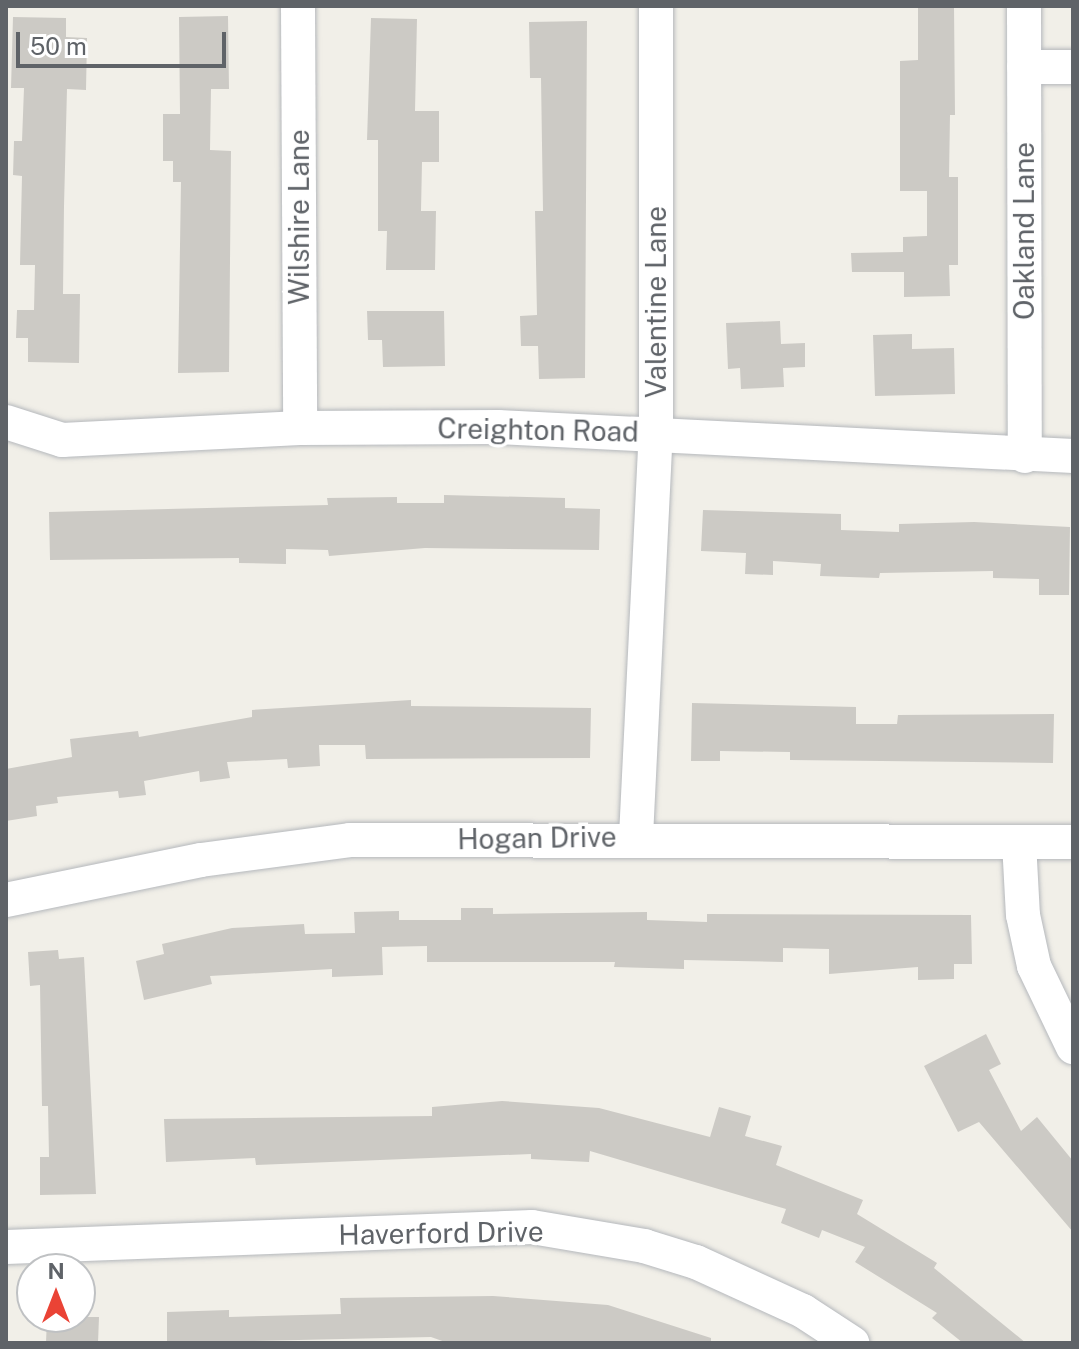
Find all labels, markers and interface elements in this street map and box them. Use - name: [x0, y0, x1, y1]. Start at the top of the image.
- scale bar: [20, 16, 230, 66]
- text: 50 m: [30, 32, 87, 60]
- street label: Wilshire Lane: [282, 129, 316, 305]
- street label: Oakland Lane: [1007, 142, 1041, 320]
- street label: Valentine Lane: [639, 206, 673, 398]
- street label: Creighton Road: [437, 411, 639, 449]
- street label: Hogan Drive: [457, 820, 617, 856]
- street label: Haverford Drive: [338, 1214, 544, 1252]
- north arrow: [16, 1253, 96, 1333]
- text: N: [47, 1258, 65, 1284]

